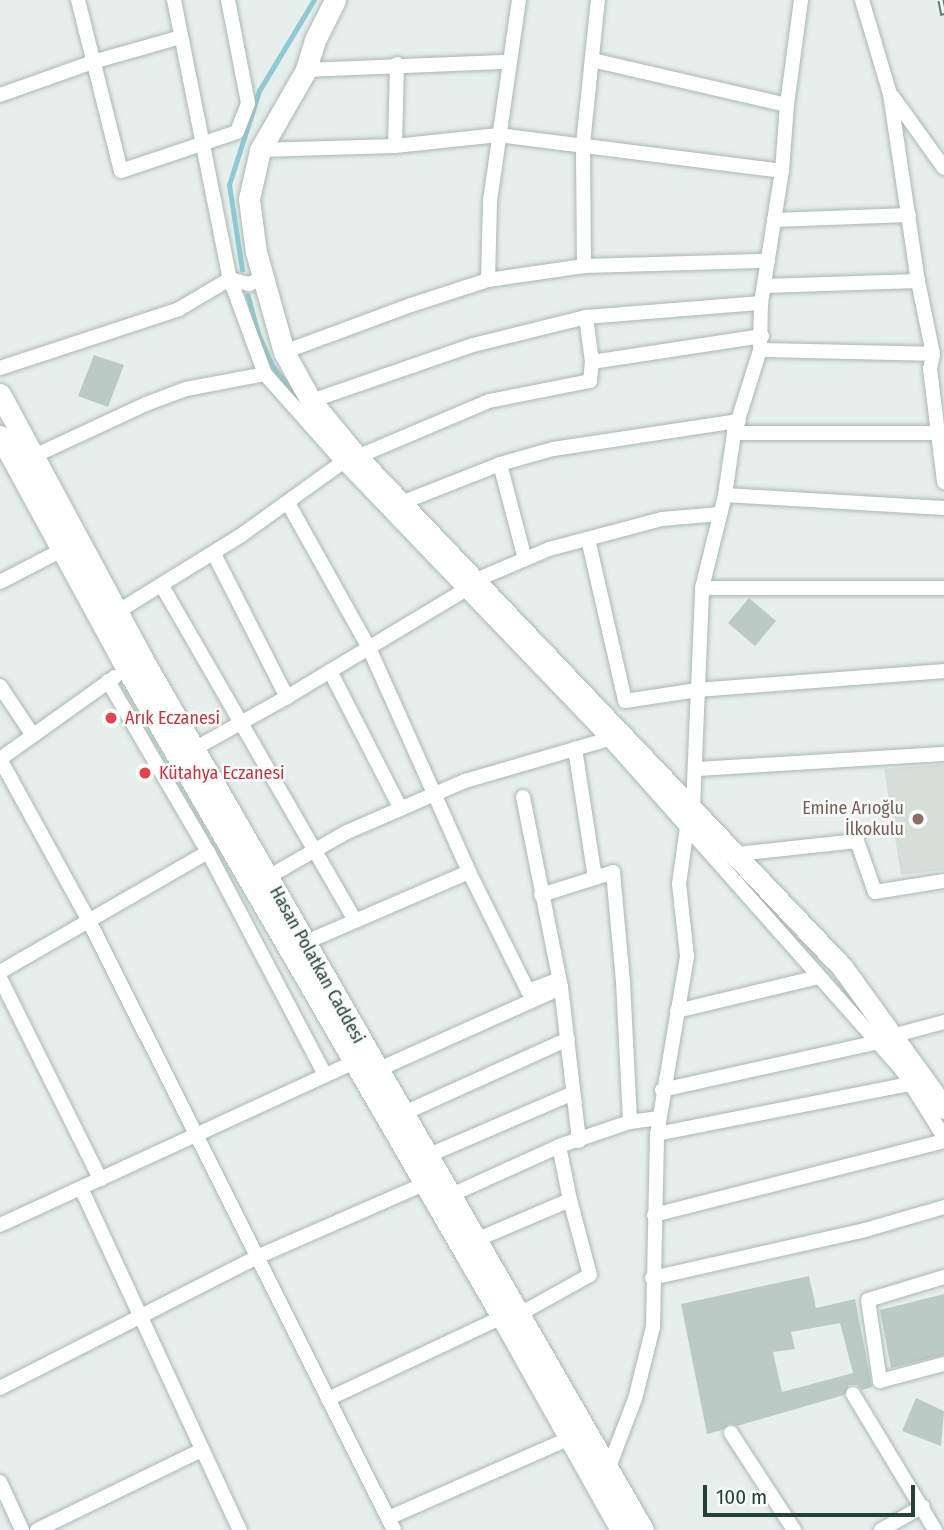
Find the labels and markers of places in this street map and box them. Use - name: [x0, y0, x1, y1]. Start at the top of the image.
- place label: Arık Eczanesi: [125, 707, 220, 729]
- marker: Arık Eczanesi: [103, 710, 119, 726]
- place label: Kütahya Eczanesi: [159, 762, 285, 784]
- marker: Kütahya Eczanesi: [137, 765, 153, 781]
- place label: Emine Arıoğlu İlkokulu: [802, 798, 904, 840]
- marker: Emine Arıoğlu İlkokulu: [910, 811, 926, 827]

